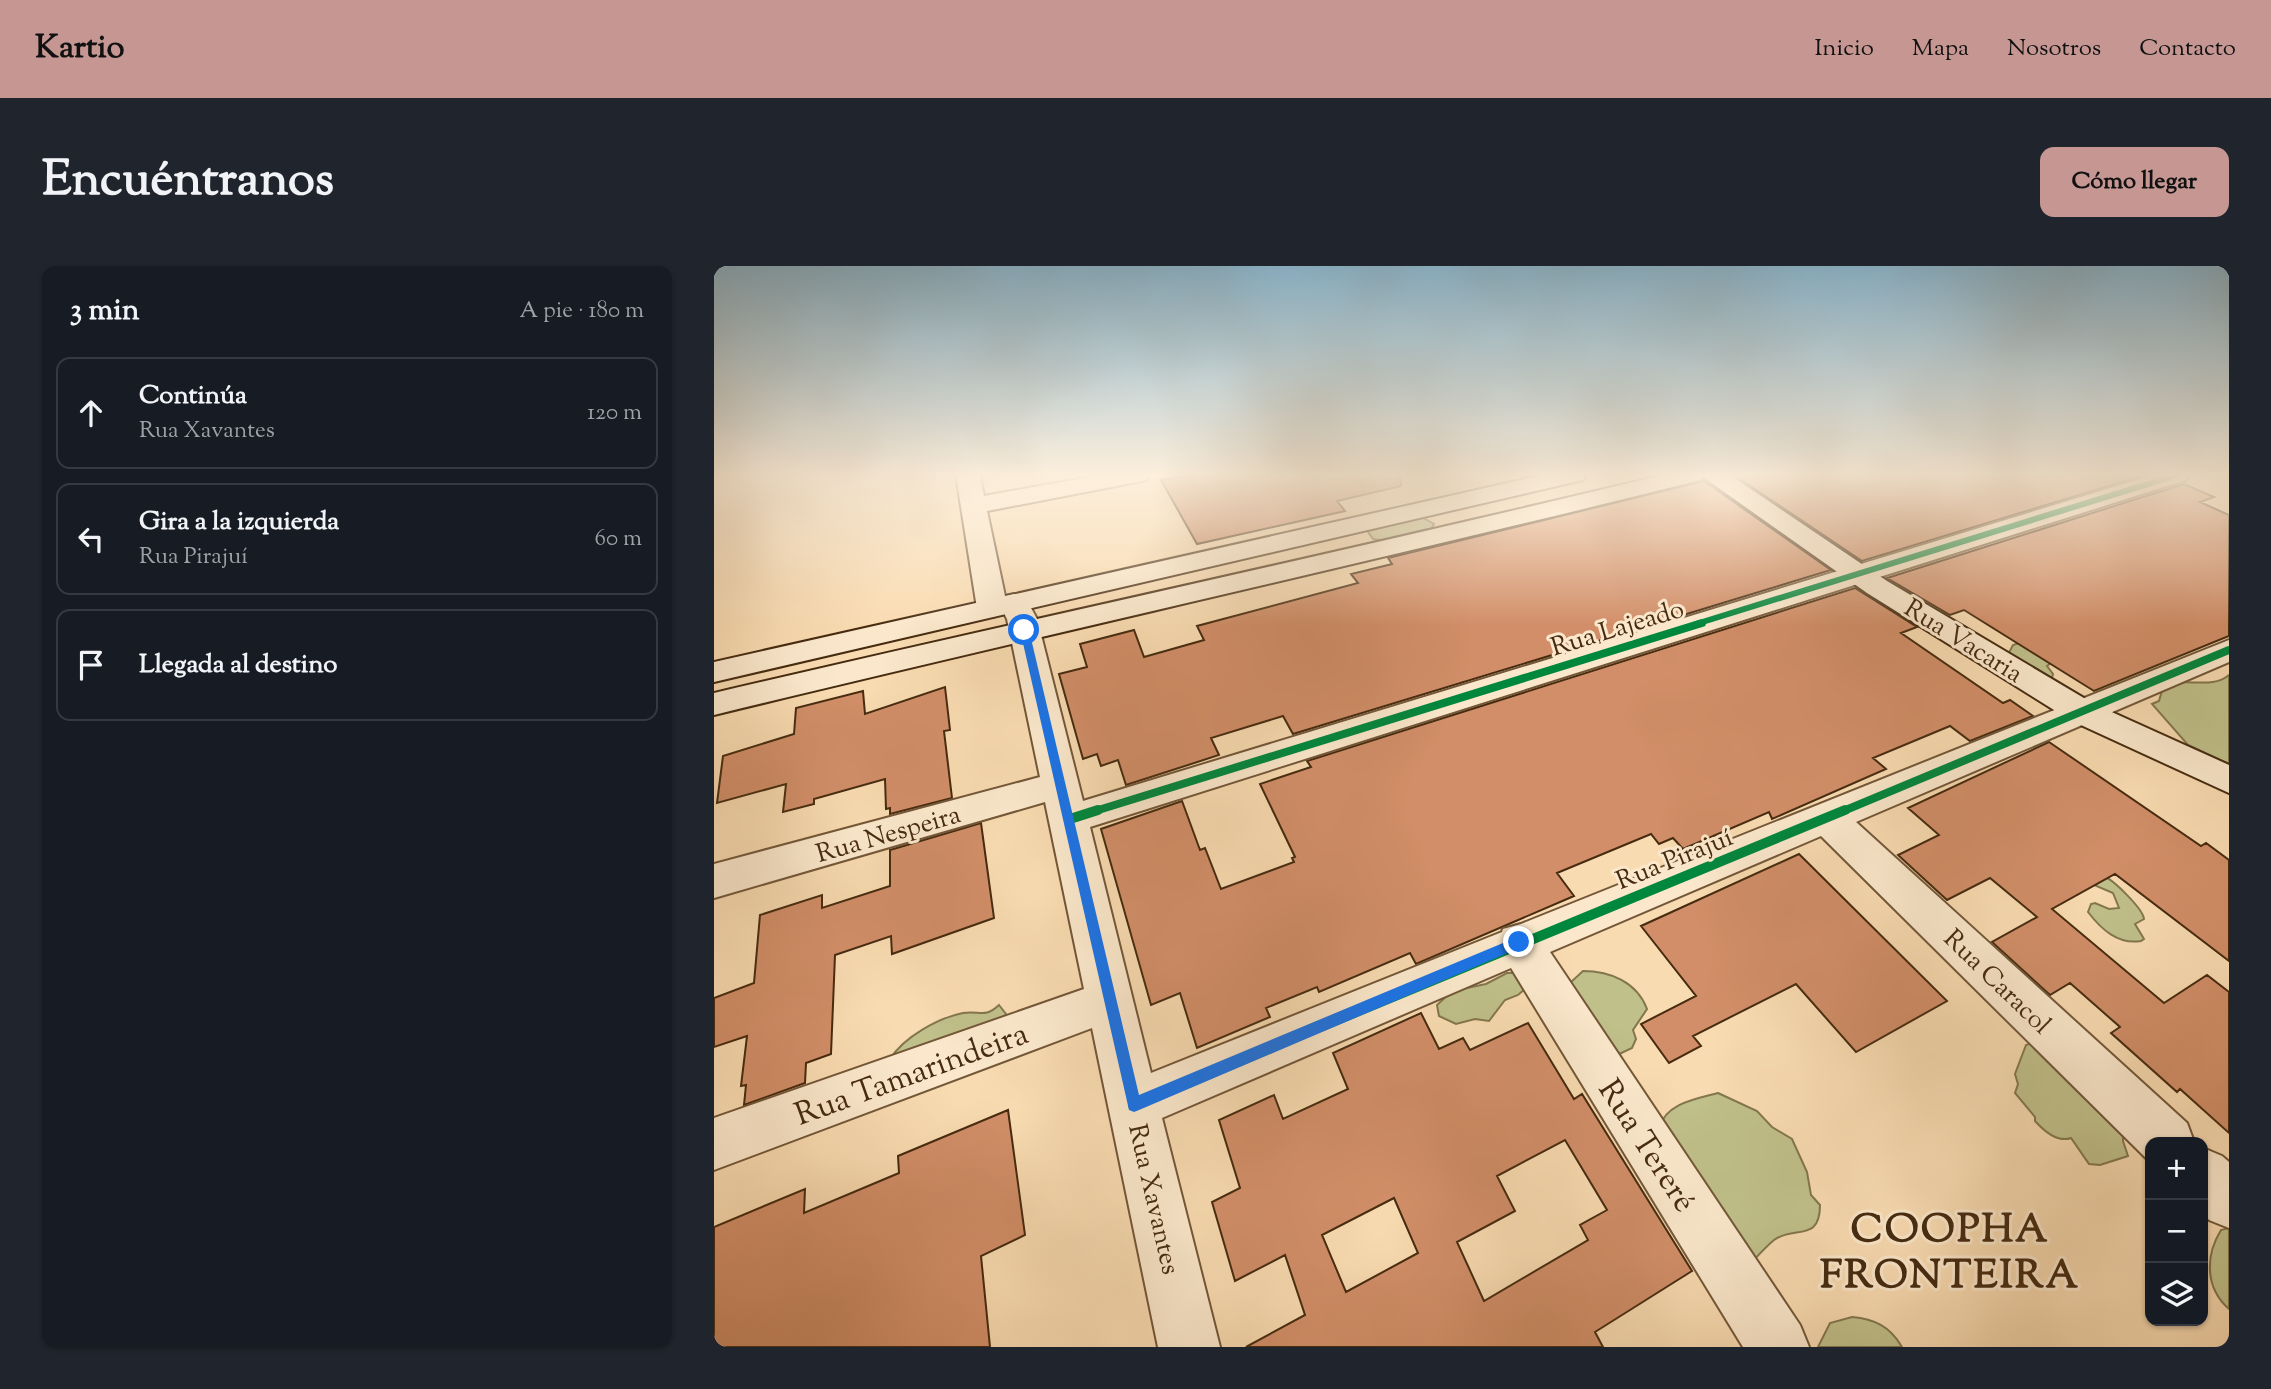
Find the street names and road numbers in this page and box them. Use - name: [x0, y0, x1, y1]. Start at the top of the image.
- street label: Rua Vacaria: [1896, 591, 2029, 693]
- street label: Rua Lajeado: [1547, 592, 1689, 667]
- street label: Rua Nespeira: [812, 797, 965, 874]
- street label: Rua Pirajuí: [1611, 820, 1739, 901]
- street label: Rua Caracol: [1934, 922, 2058, 1044]
- street label: Rua Tamarindeira: [789, 1012, 1035, 1139]
- street label: Rua Tereré: [1585, 1071, 1706, 1222]
- street label: Rua Xavantes: [1117, 1121, 1188, 1278]

